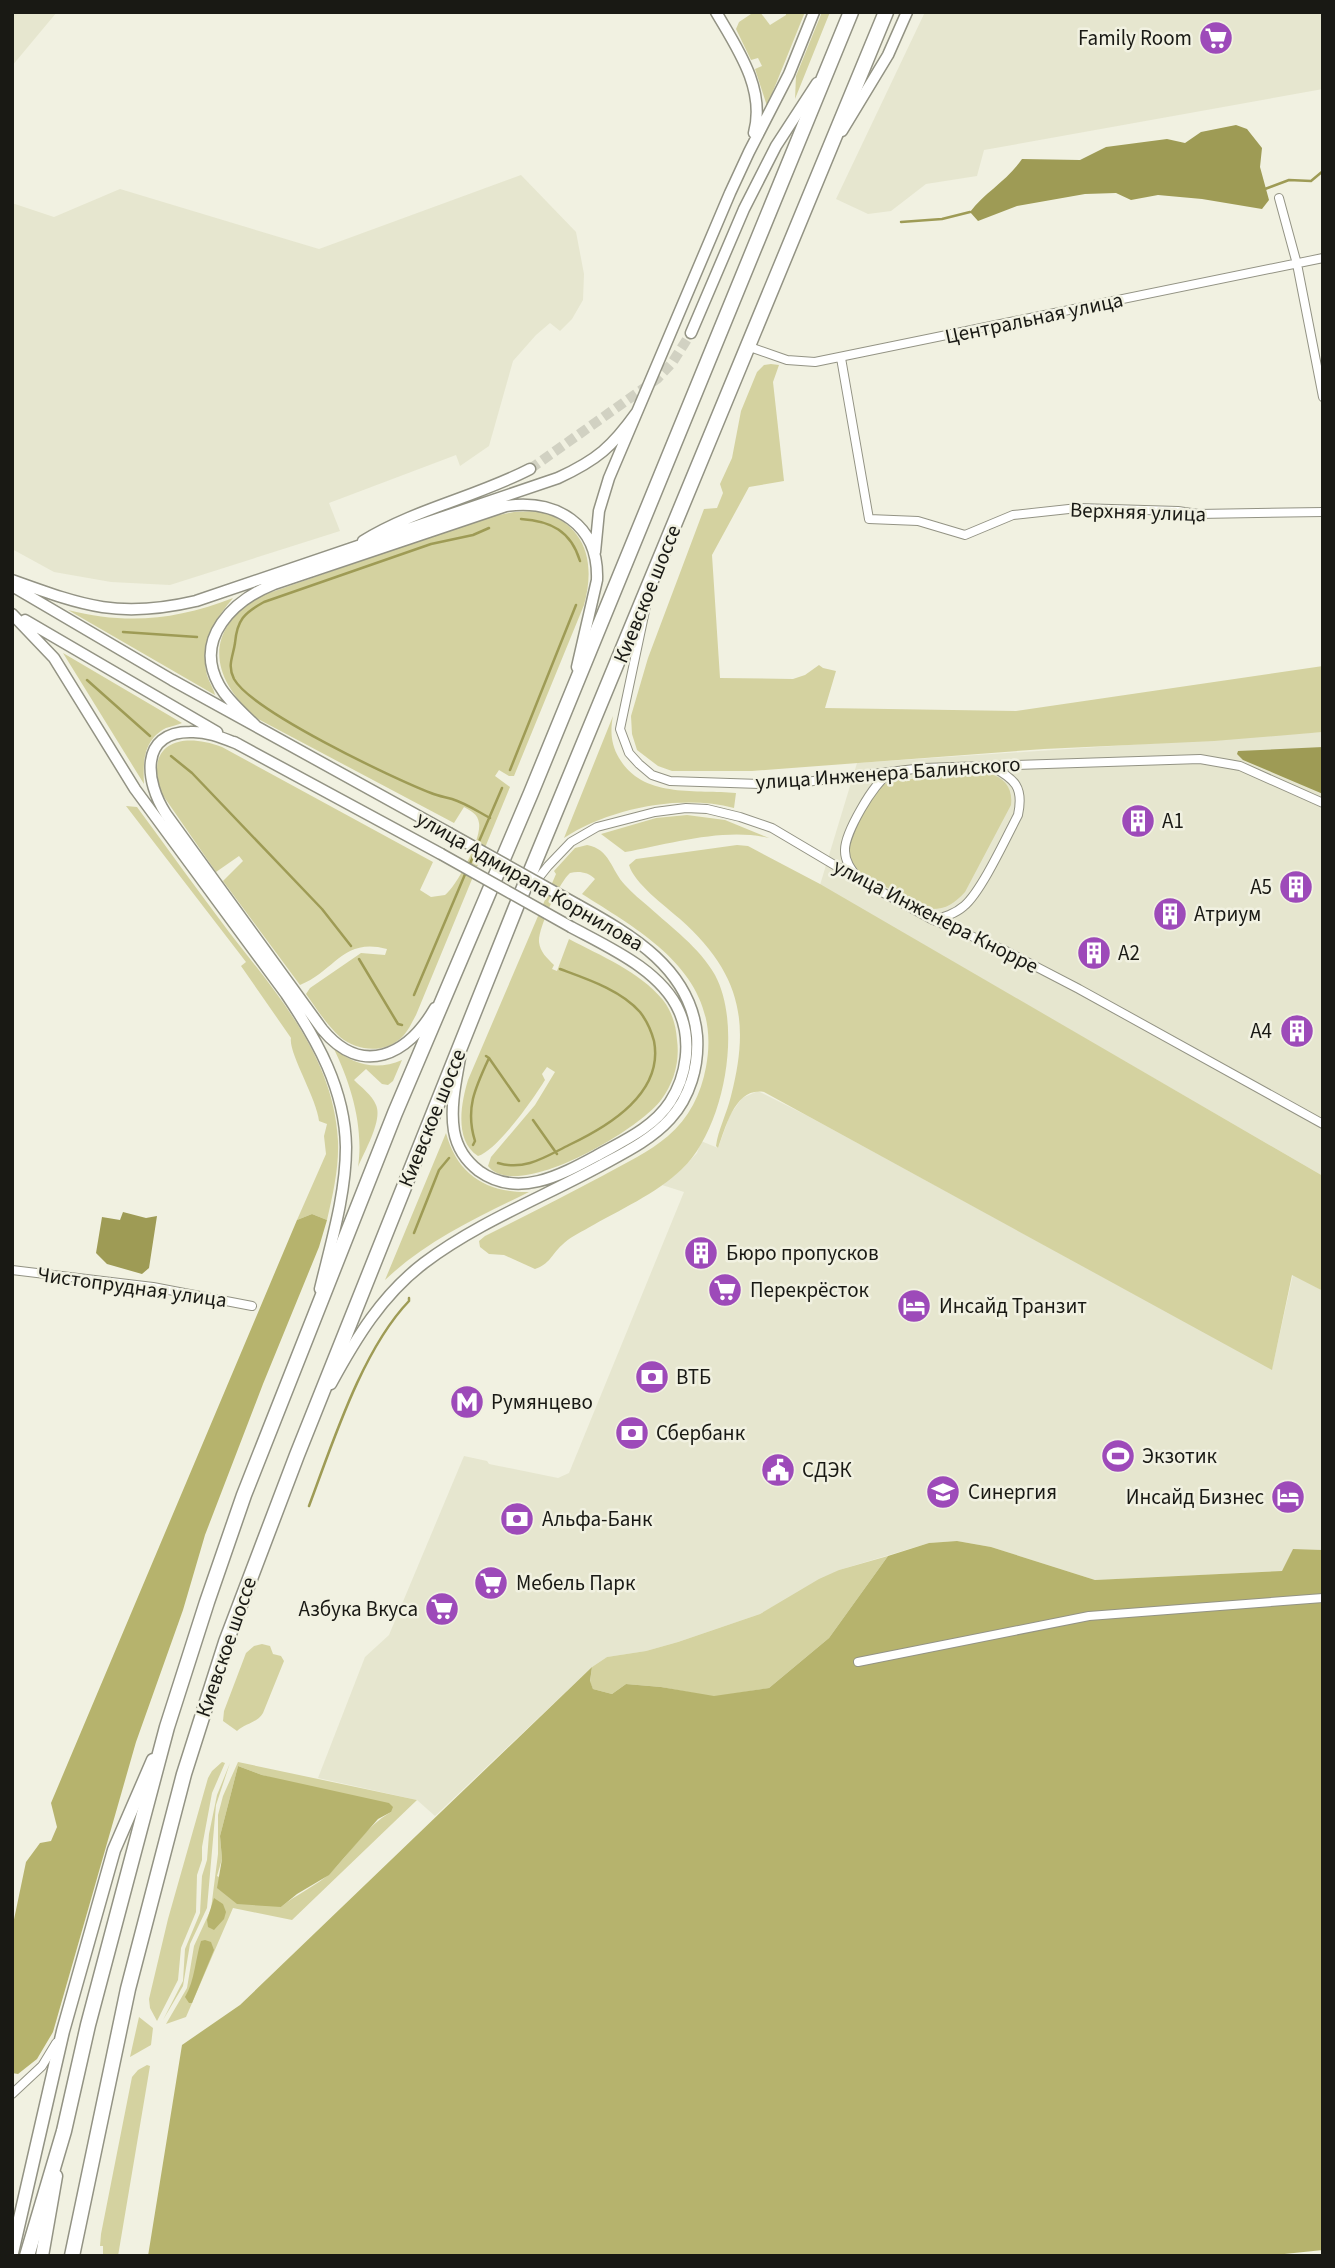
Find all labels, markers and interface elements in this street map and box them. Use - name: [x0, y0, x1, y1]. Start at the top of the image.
- supermarket icon: Family Room: [1197, 19, 1235, 57]
- place label: Family Room: [1078, 23, 1192, 53]
- street label: Центральная улица: [942, 284, 1126, 352]
- street label: Верхняя улица: [1069, 495, 1207, 529]
- street label: Киевское шоссе: [606, 520, 688, 668]
- street label: улица Инженера Балинского: [755, 749, 1021, 797]
- building icon: А1: [1119, 802, 1157, 840]
- street label: улица Адмирала Корнилова: [411, 804, 649, 958]
- place label: А1: [1162, 806, 1184, 836]
- street label: улица Инженера Кнорре: [828, 851, 1044, 981]
- building icon: А5: [1277, 868, 1315, 906]
- place label: А5: [1250, 872, 1272, 902]
- building icon: Атриум: [1151, 895, 1189, 933]
- place label: Атриум: [1194, 899, 1261, 929]
- building icon: А2: [1075, 934, 1113, 972]
- place label: А2: [1118, 938, 1140, 968]
- building icon: А4: [1278, 1012, 1316, 1050]
- place label: А4: [1250, 1016, 1272, 1046]
- street label: Киевское шоссе: [391, 1044, 473, 1192]
- building icon: Бюро пропусков: [682, 1234, 720, 1272]
- place label: Бюро пропусков: [726, 1238, 879, 1268]
- street label: Чистопрудная улица: [35, 1259, 229, 1315]
- supermarket icon: Перекрёсток: [706, 1271, 744, 1309]
- place label: Перекрёсток: [750, 1275, 870, 1305]
- hotel icon: Инсайд Транзит: [895, 1287, 933, 1325]
- place label: Инсайд Транзит: [939, 1291, 1087, 1321]
- bank icon: ВТБ: [633, 1358, 671, 1396]
- place label: ВТБ: [676, 1362, 711, 1392]
- metro station icon: Румянцево: [448, 1383, 486, 1421]
- place label: Румянцево: [491, 1387, 593, 1417]
- bank icon: Сбербанк: [613, 1414, 651, 1452]
- place label: Сбербанк: [656, 1418, 746, 1448]
- sports icon: Экзотик: [1099, 1437, 1137, 1475]
- place label: Экзотик: [1142, 1441, 1218, 1471]
- public building icon: СДЭК: [759, 1451, 797, 1489]
- place label: СДЭК: [802, 1455, 852, 1485]
- school or university icon: Синергия: [924, 1473, 962, 1511]
- place label: Синергия: [968, 1477, 1057, 1507]
- hotel icon: Инсайд Бизнес: [1269, 1478, 1307, 1516]
- place label: Инсайд Бизнес: [1126, 1482, 1264, 1512]
- bank icon: Альфа-Банк: [498, 1500, 536, 1538]
- place label: Альфа-Банк: [542, 1504, 653, 1534]
- supermarket icon: Мебель Парк: [472, 1564, 510, 1602]
- place label: Мебель Парк: [516, 1568, 636, 1598]
- street label: Киевское шоссе: [188, 1573, 264, 1721]
- supermarket icon: Азбука Вкуса: [423, 1590, 461, 1628]
- place label: Азбука Вкуса: [299, 1594, 418, 1624]

